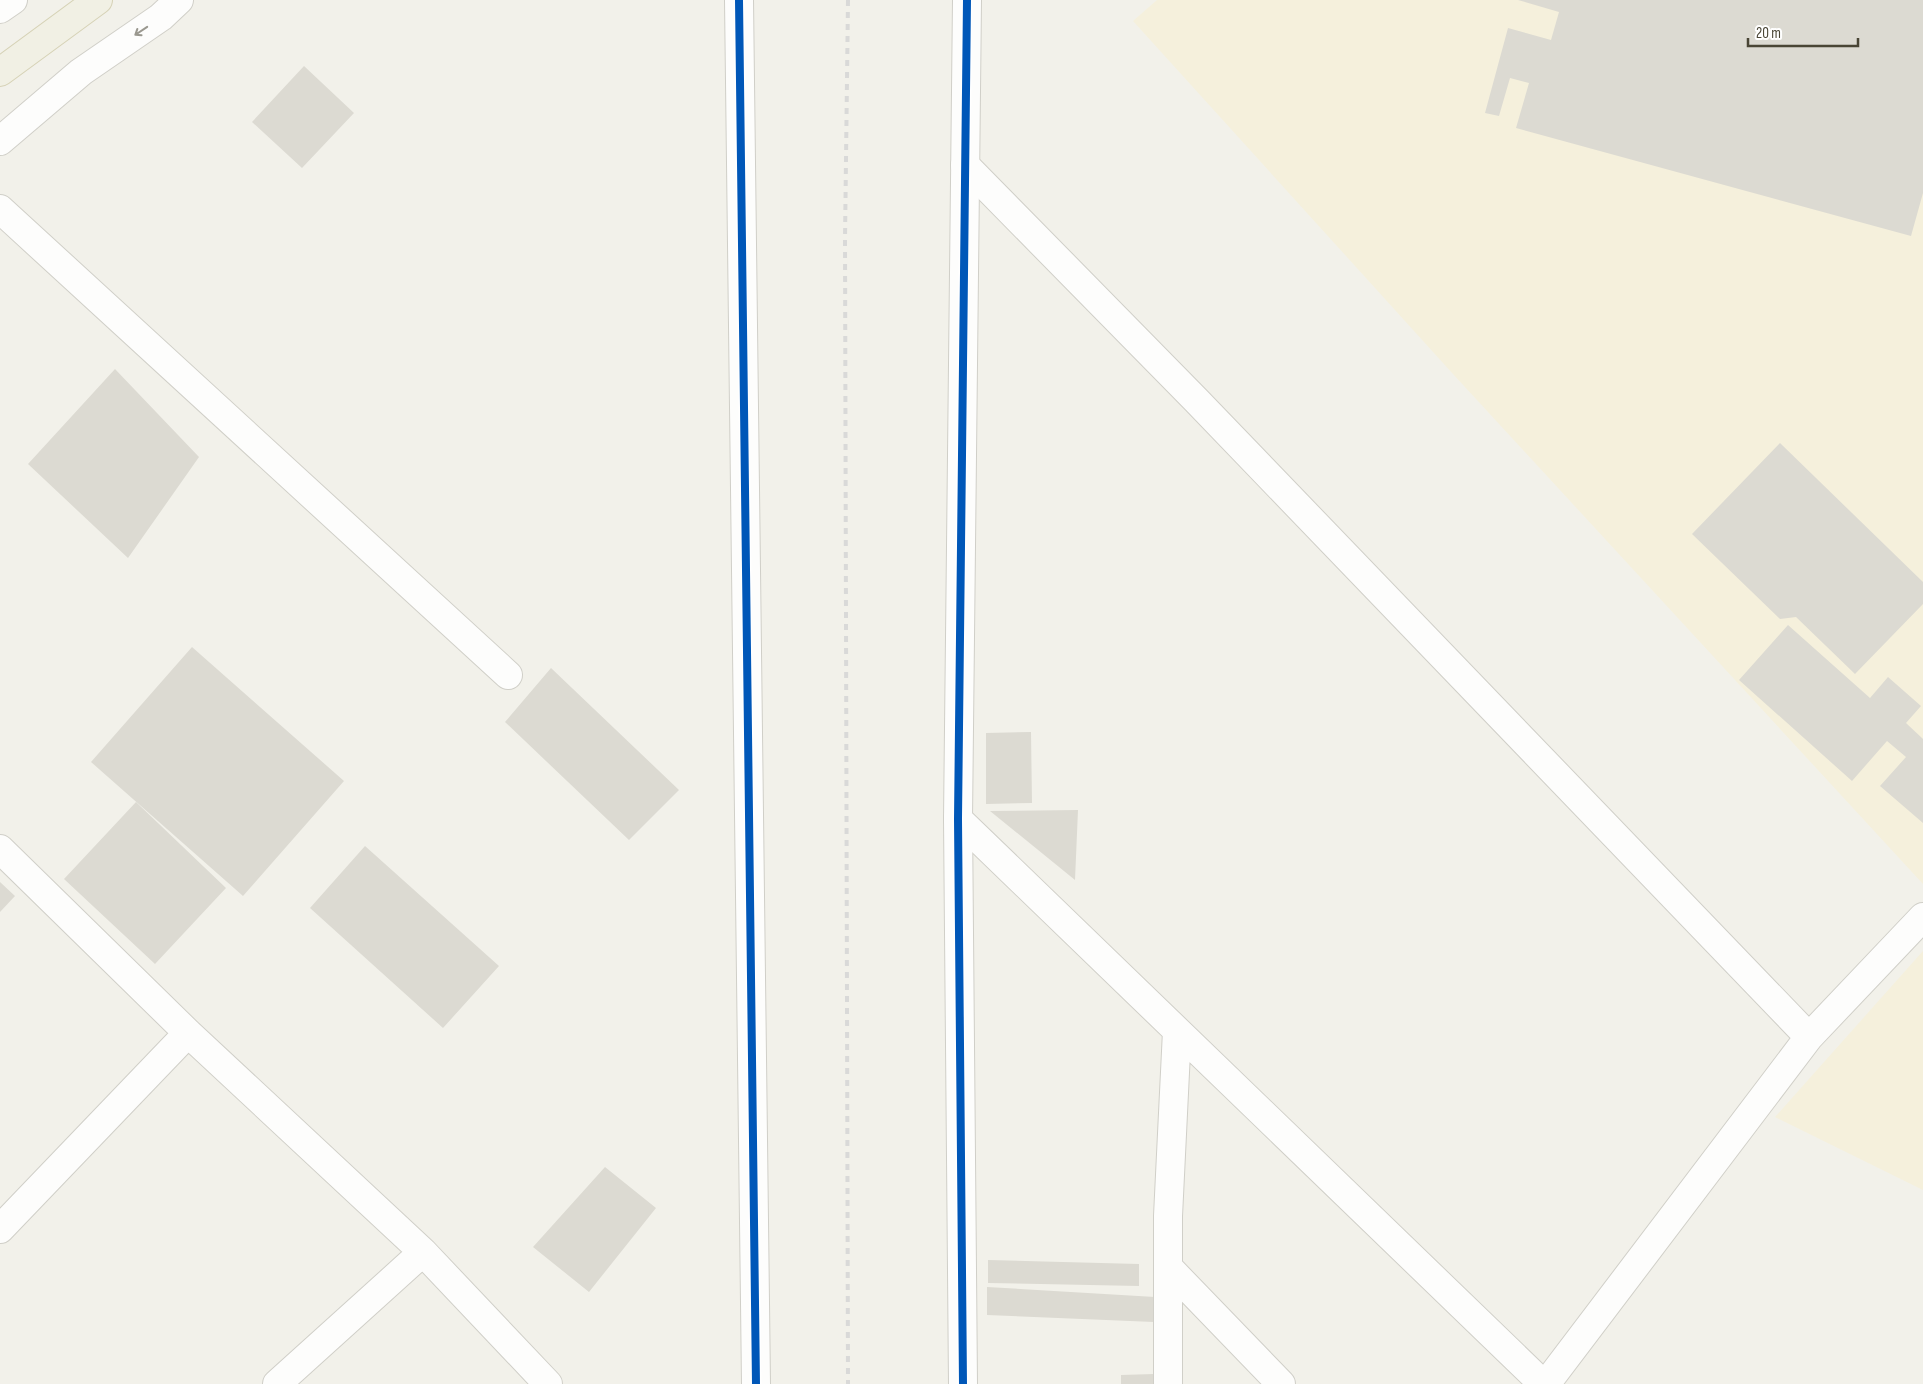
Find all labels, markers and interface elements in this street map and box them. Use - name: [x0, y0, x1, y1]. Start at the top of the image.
- scale bar: [1748, 15, 1858, 47]
- text: 20 m: [1756, 24, 1781, 43]
- one-way arrow: [135, 26, 149, 36]

